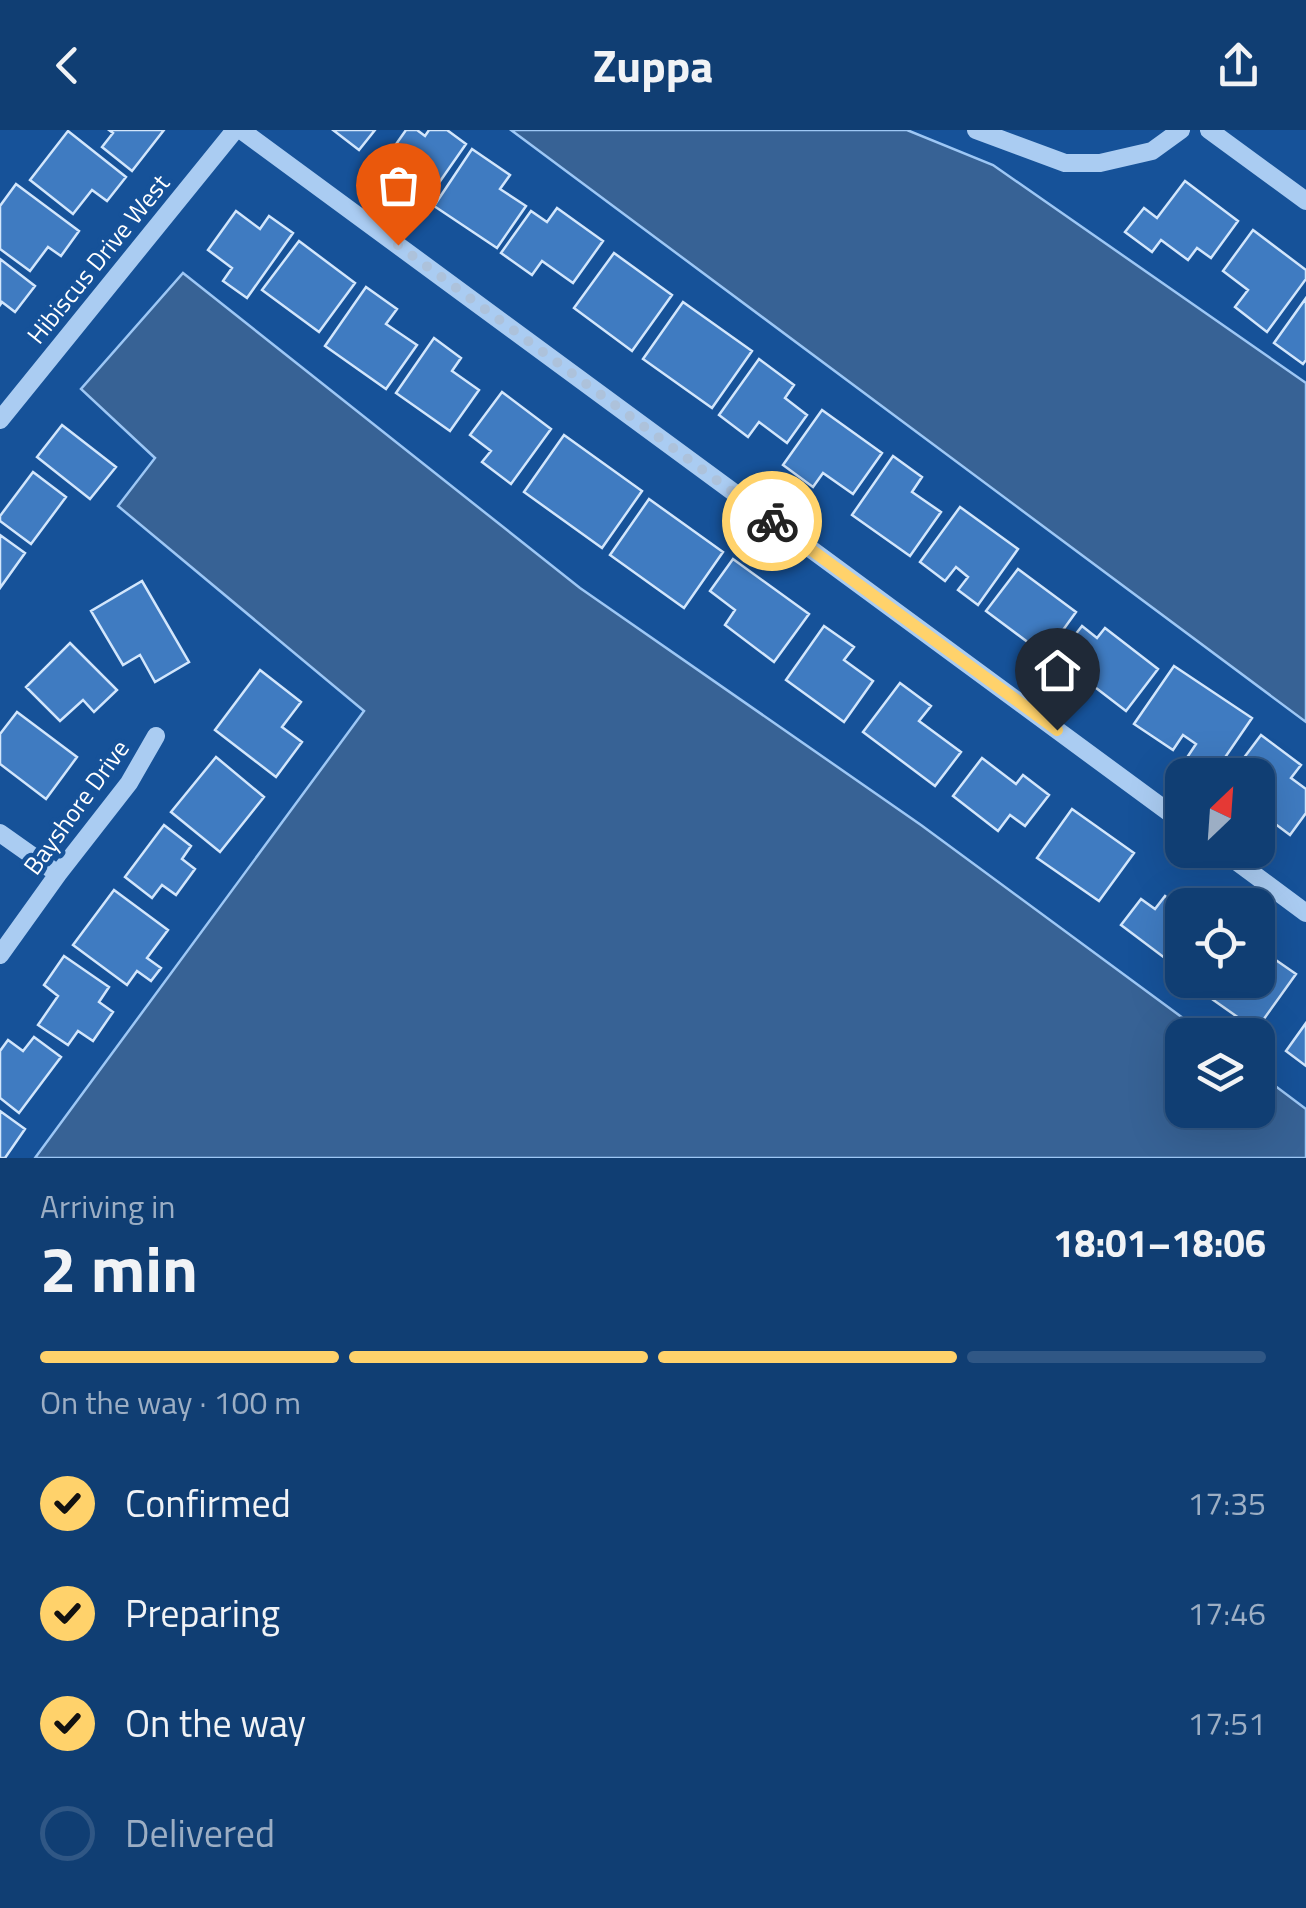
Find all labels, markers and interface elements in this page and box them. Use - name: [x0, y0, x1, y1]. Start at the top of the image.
- text: Zuppa: [593, 31, 713, 99]
- icon: back: [40, 38, 95, 93]
- icon: share: [1211, 38, 1266, 93]
- pin: [356, 143, 441, 246]
- icon: bag: [371, 158, 426, 213]
- street label: Hibiscus Drive West: [18, 166, 179, 352]
- courier: [722, 471, 822, 571]
- icon: bike: [745, 494, 800, 549]
- pin: [1015, 628, 1100, 731]
- icon: home: [1030, 643, 1085, 698]
- street label: Bayshore Drive: [14, 731, 138, 883]
- north arrow: [1165, 758, 1275, 868]
- map controls: [1165, 758, 1275, 1128]
- button: locate: [1165, 888, 1275, 998]
- button: layers: [1165, 1018, 1275, 1128]
- text: Arriving in: [40, 1182, 176, 1230]
- text: 18:01–18:06: [1053, 1214, 1266, 1272]
- text: 2 min: [40, 1218, 198, 1317]
- text: On the way · 100 m: [40, 1378, 301, 1426]
- text: Confirmed: [125, 1474, 291, 1532]
- icon: check: [40, 1476, 95, 1531]
- text: 17:35: [1187, 1479, 1266, 1527]
- text: Preparing: [125, 1584, 280, 1642]
- icon: check: [40, 1586, 95, 1641]
- text: 17:46: [1187, 1589, 1266, 1637]
- text: On the way: [125, 1694, 306, 1752]
- icon: check: [40, 1696, 95, 1751]
- text: 17:51: [1187, 1699, 1266, 1747]
- text: Delivered: [125, 1804, 275, 1862]

